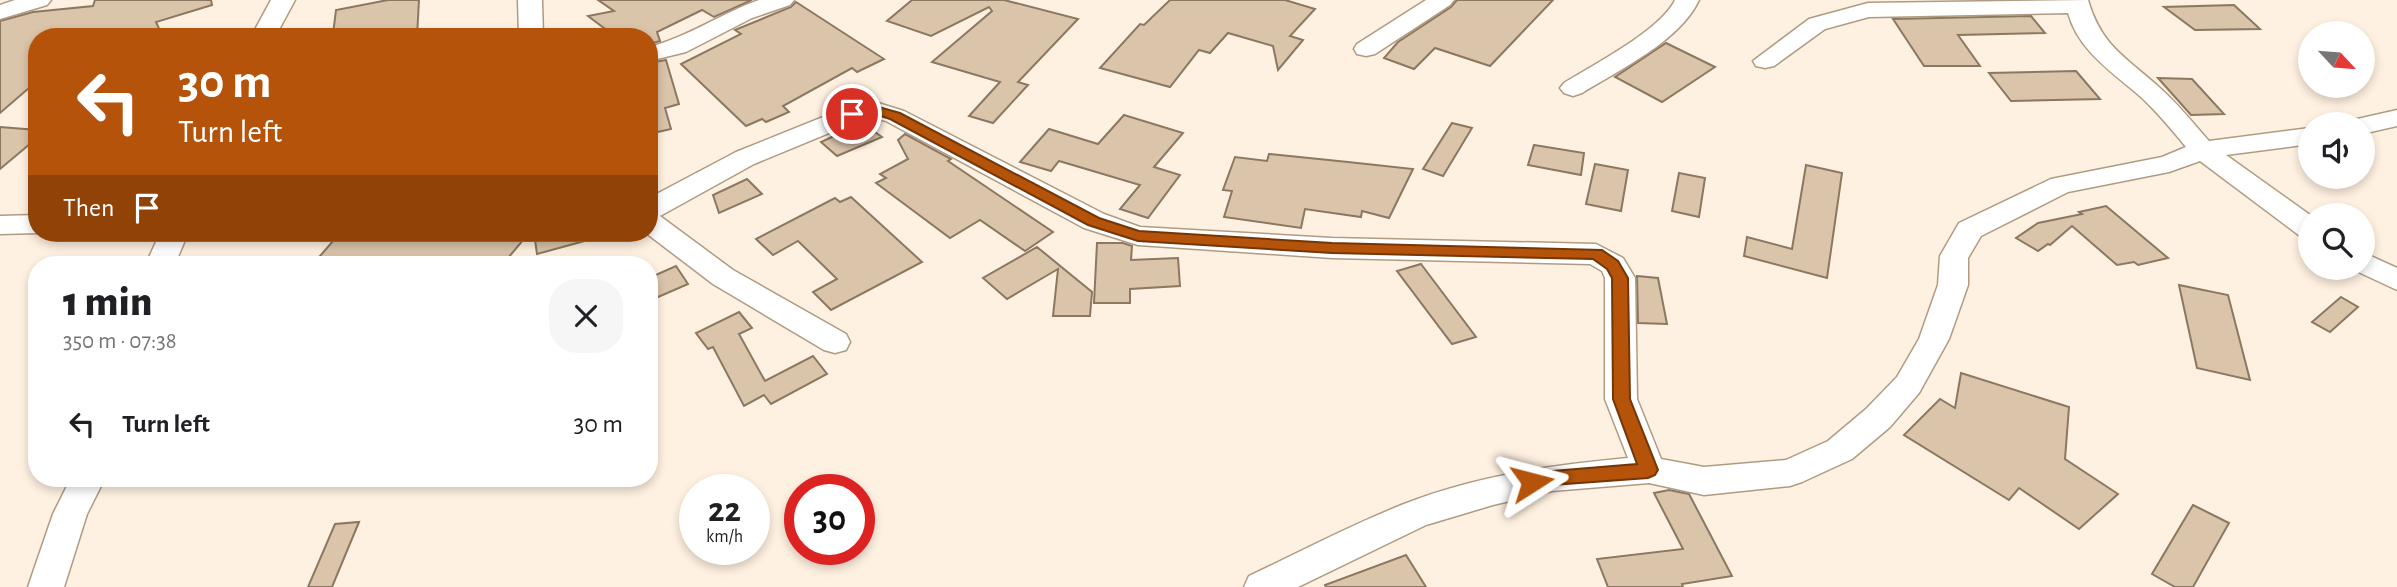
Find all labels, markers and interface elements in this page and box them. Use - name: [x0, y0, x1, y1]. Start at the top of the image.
- north arrow: [2298, 21, 2375, 98]
- map controls: [2298, 21, 2375, 280]
- icon: left: [63, 56, 154, 147]
- text: 30 m: [178, 58, 272, 107]
- pin: [822, 84, 882, 144]
- icon: arrive: [833, 95, 871, 133]
- button: sound: [2298, 112, 2375, 189]
- text: Turn left: [178, 116, 282, 148]
- icon: arrive: [128, 189, 166, 227]
- text: Then: [63, 195, 114, 221]
- button: search: [2298, 203, 2375, 280]
- button: close: [549, 279, 623, 353]
- text: 1 min: [63, 281, 152, 323]
- text: 350 m · 07:38: [63, 330, 177, 353]
- icon: left: [63, 405, 101, 443]
- text: Turn left: [122, 411, 210, 437]
- text: 30 m: [573, 411, 623, 437]
- position arrow: [1495, 445, 1569, 519]
- speed limit sign: 30: [784, 474, 875, 565]
- text: 22: [708, 493, 741, 528]
- text: km/h: [706, 528, 743, 546]

